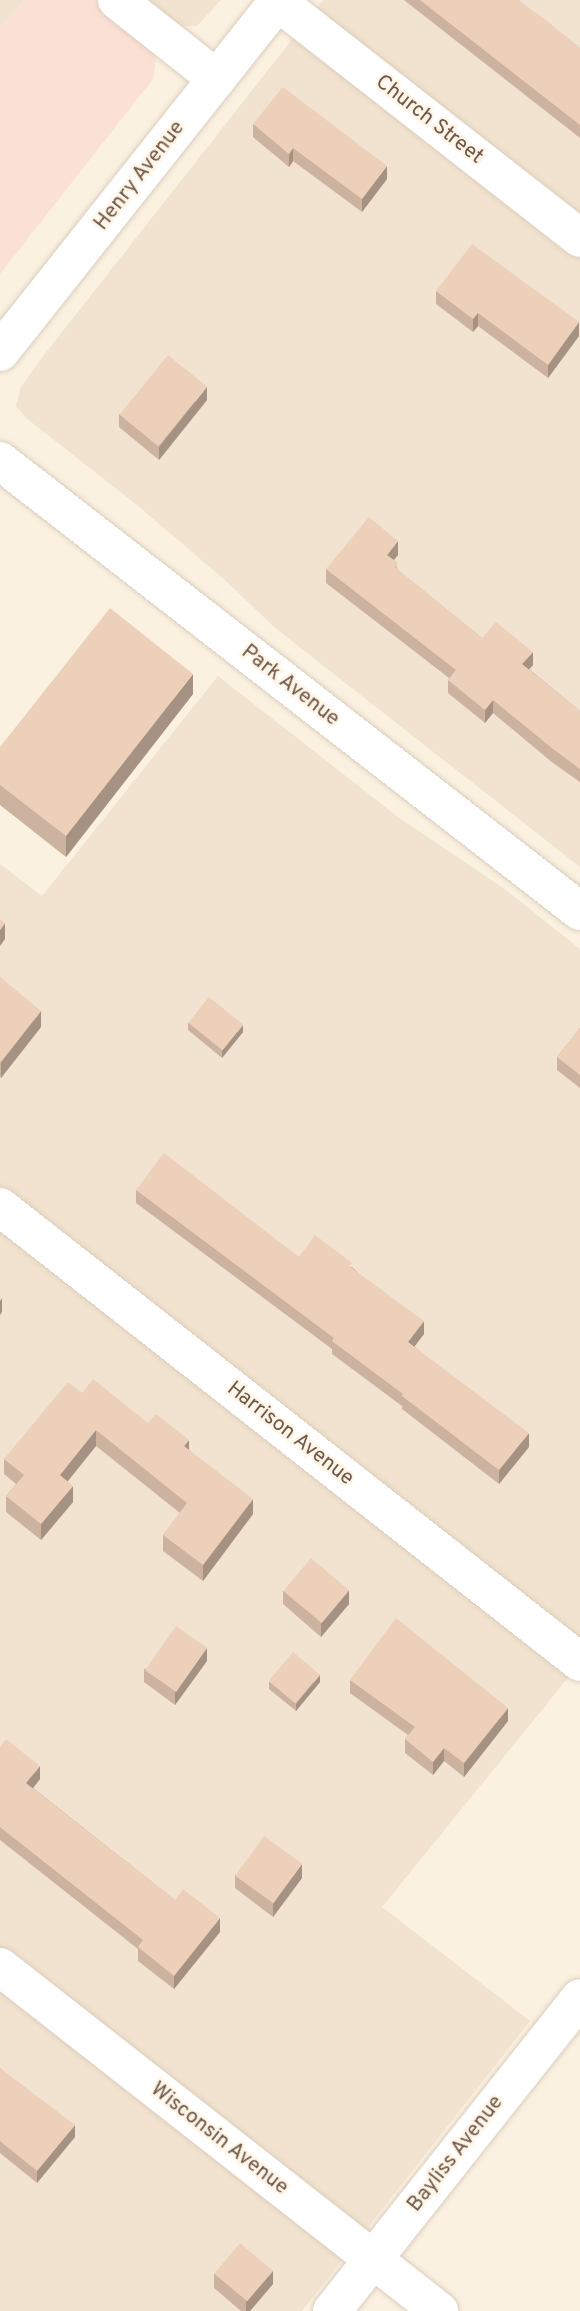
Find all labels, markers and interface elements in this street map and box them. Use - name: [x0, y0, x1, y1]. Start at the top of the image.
- street label: Church Street: [370, 70, 488, 170]
- street label: Henry Avenue: [89, 116, 191, 236]
- street label: Park Avenue: [236, 640, 344, 732]
- street label: Harrison Avenue: [221, 1376, 359, 1492]
- street label: Wisconsin Avenue: [145, 2077, 293, 2201]
- street label: Bayliss Avenue: [402, 2090, 510, 2218]

